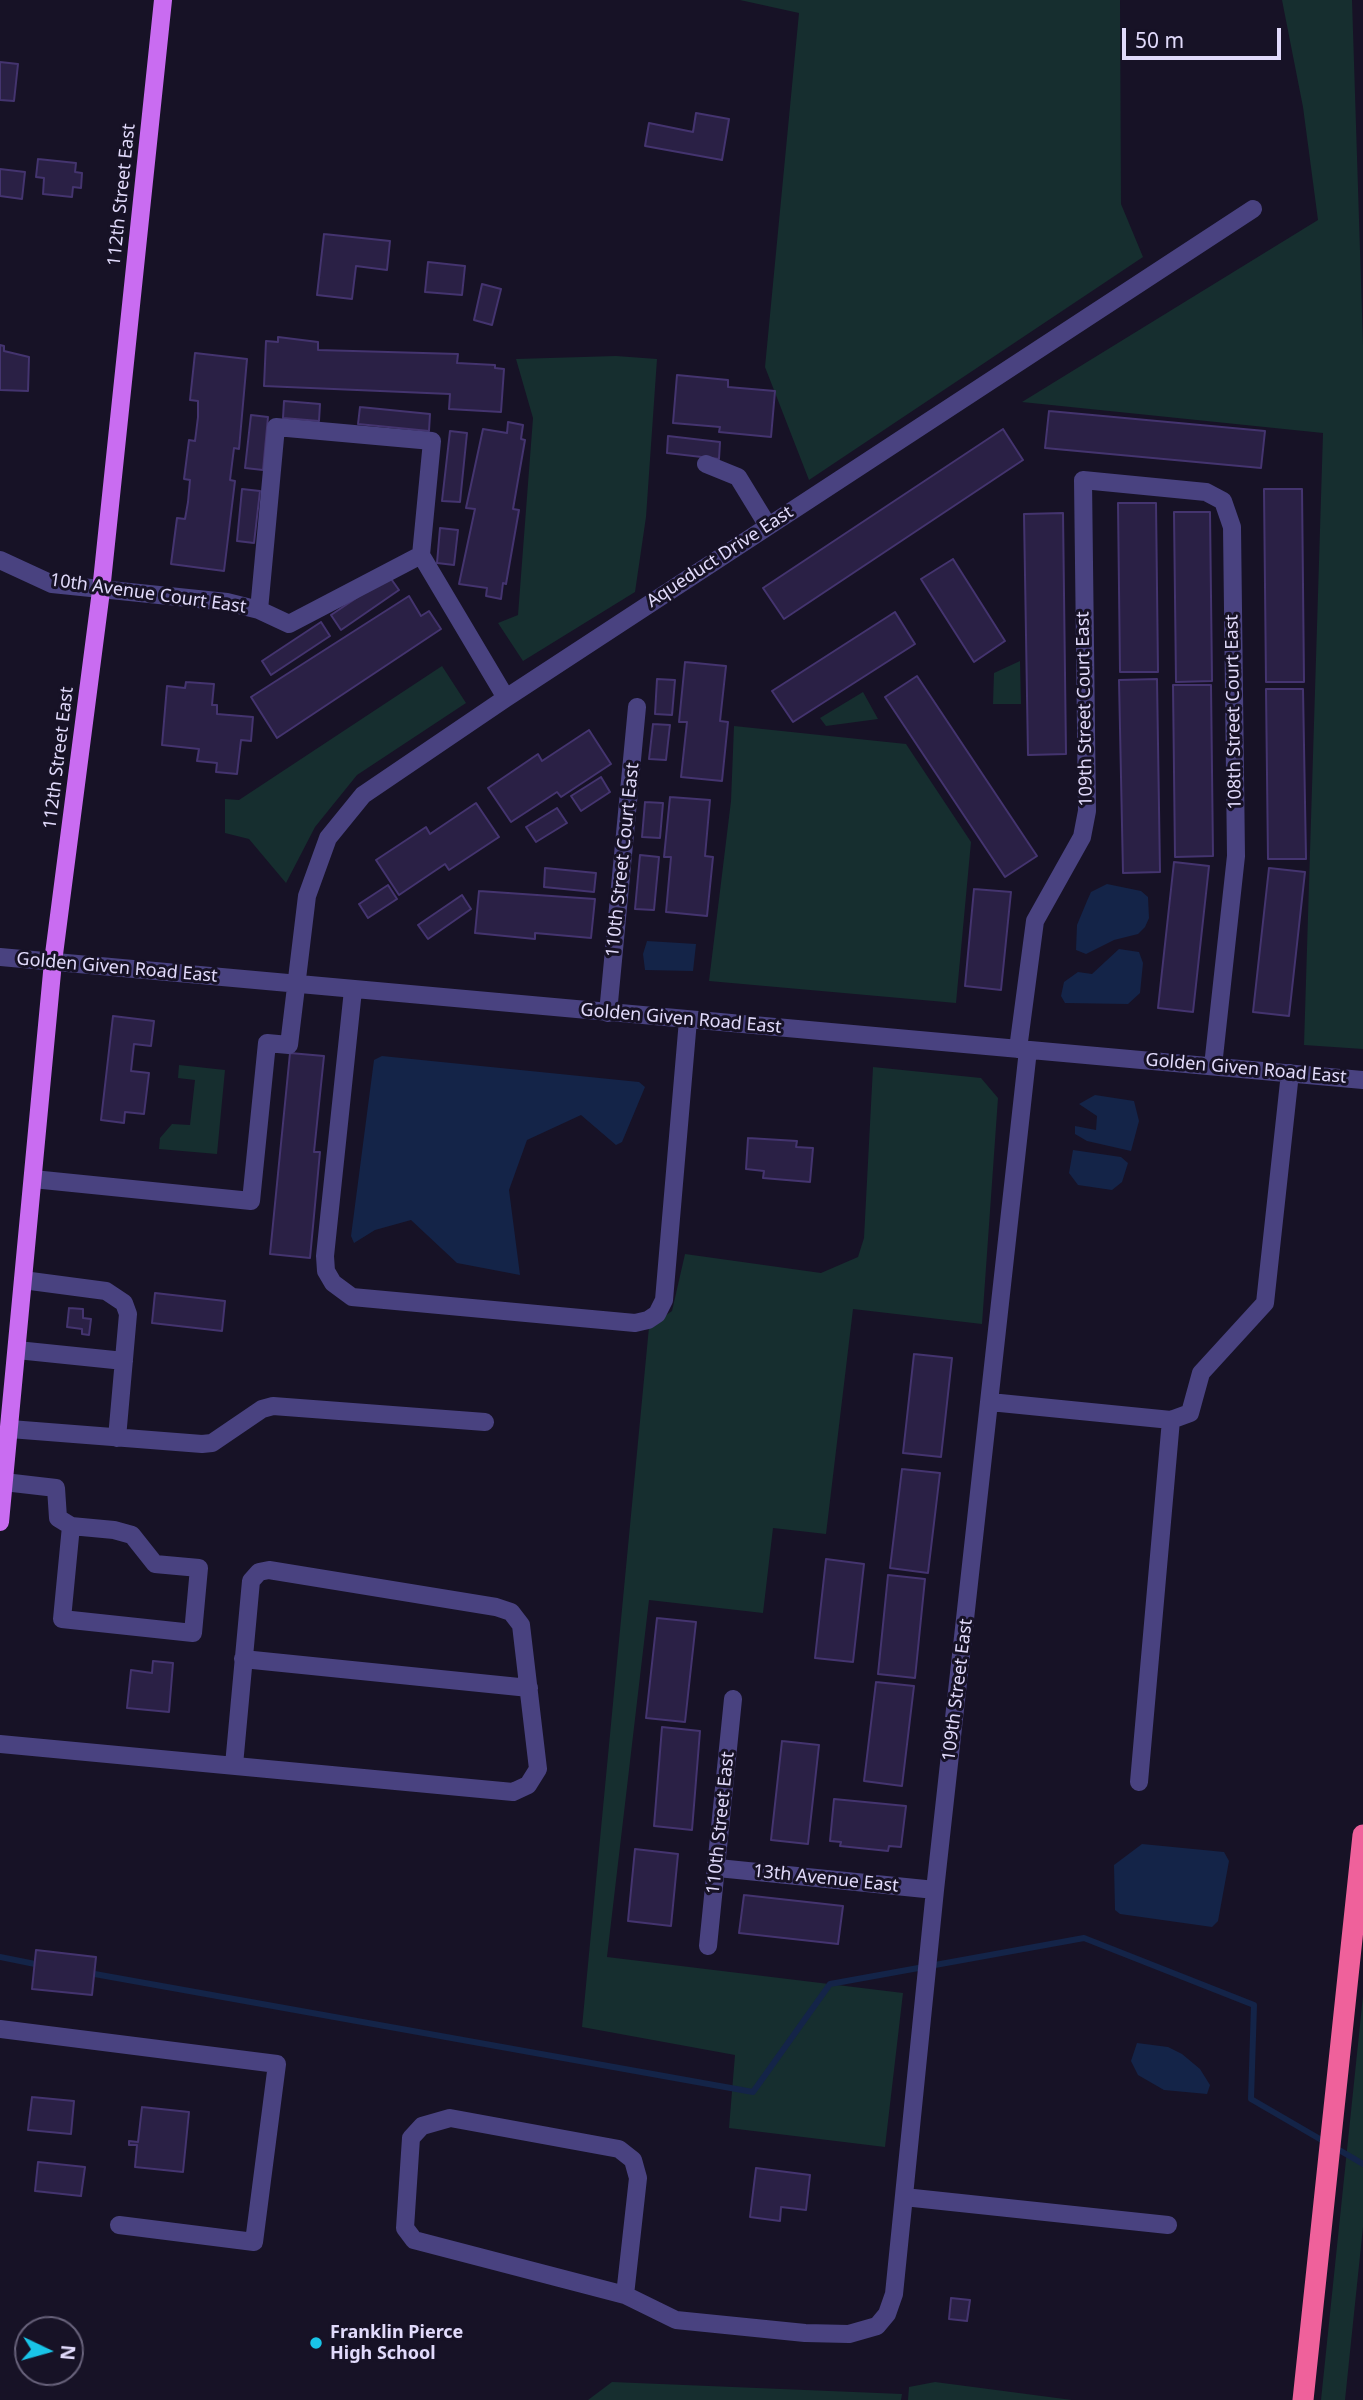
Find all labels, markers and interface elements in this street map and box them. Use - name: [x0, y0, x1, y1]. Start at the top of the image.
- scale bar: [1125, 14, 1284, 58]
- text: 50 m: [1135, 26, 1184, 54]
- street label: 112th Street East: [104, 123, 140, 267]
- street label: Aqueduct Drive East: [643, 502, 797, 612]
- street label: 10th Avenue Court East: [48, 570, 248, 618]
- street label: 109th Street Court East: [1072, 611, 1098, 807]
- street label: 108th Street Court East: [1221, 614, 1247, 810]
- street label: 112th Street East: [40, 686, 78, 830]
- street label: 110th Street Court East: [602, 762, 644, 958]
- street label: Golden Given Road East: [16, 948, 218, 988]
- street label: Golden Given Road East: [580, 999, 782, 1039]
- street label: Golden Given Road East: [1145, 1049, 1347, 1089]
- street label: 109th Street East: [939, 1618, 977, 1762]
- street label: 110th Street East: [703, 1751, 739, 1895]
- street label: 13th Avenue East: [752, 1861, 900, 1897]
- north arrow: [14, 2316, 84, 2386]
- place label: Franklin Pierce High School: [330, 2322, 463, 2364]
- marker: Franklin Pierce High School: [308, 2335, 324, 2351]
- text: N: [54, 2344, 82, 2361]

